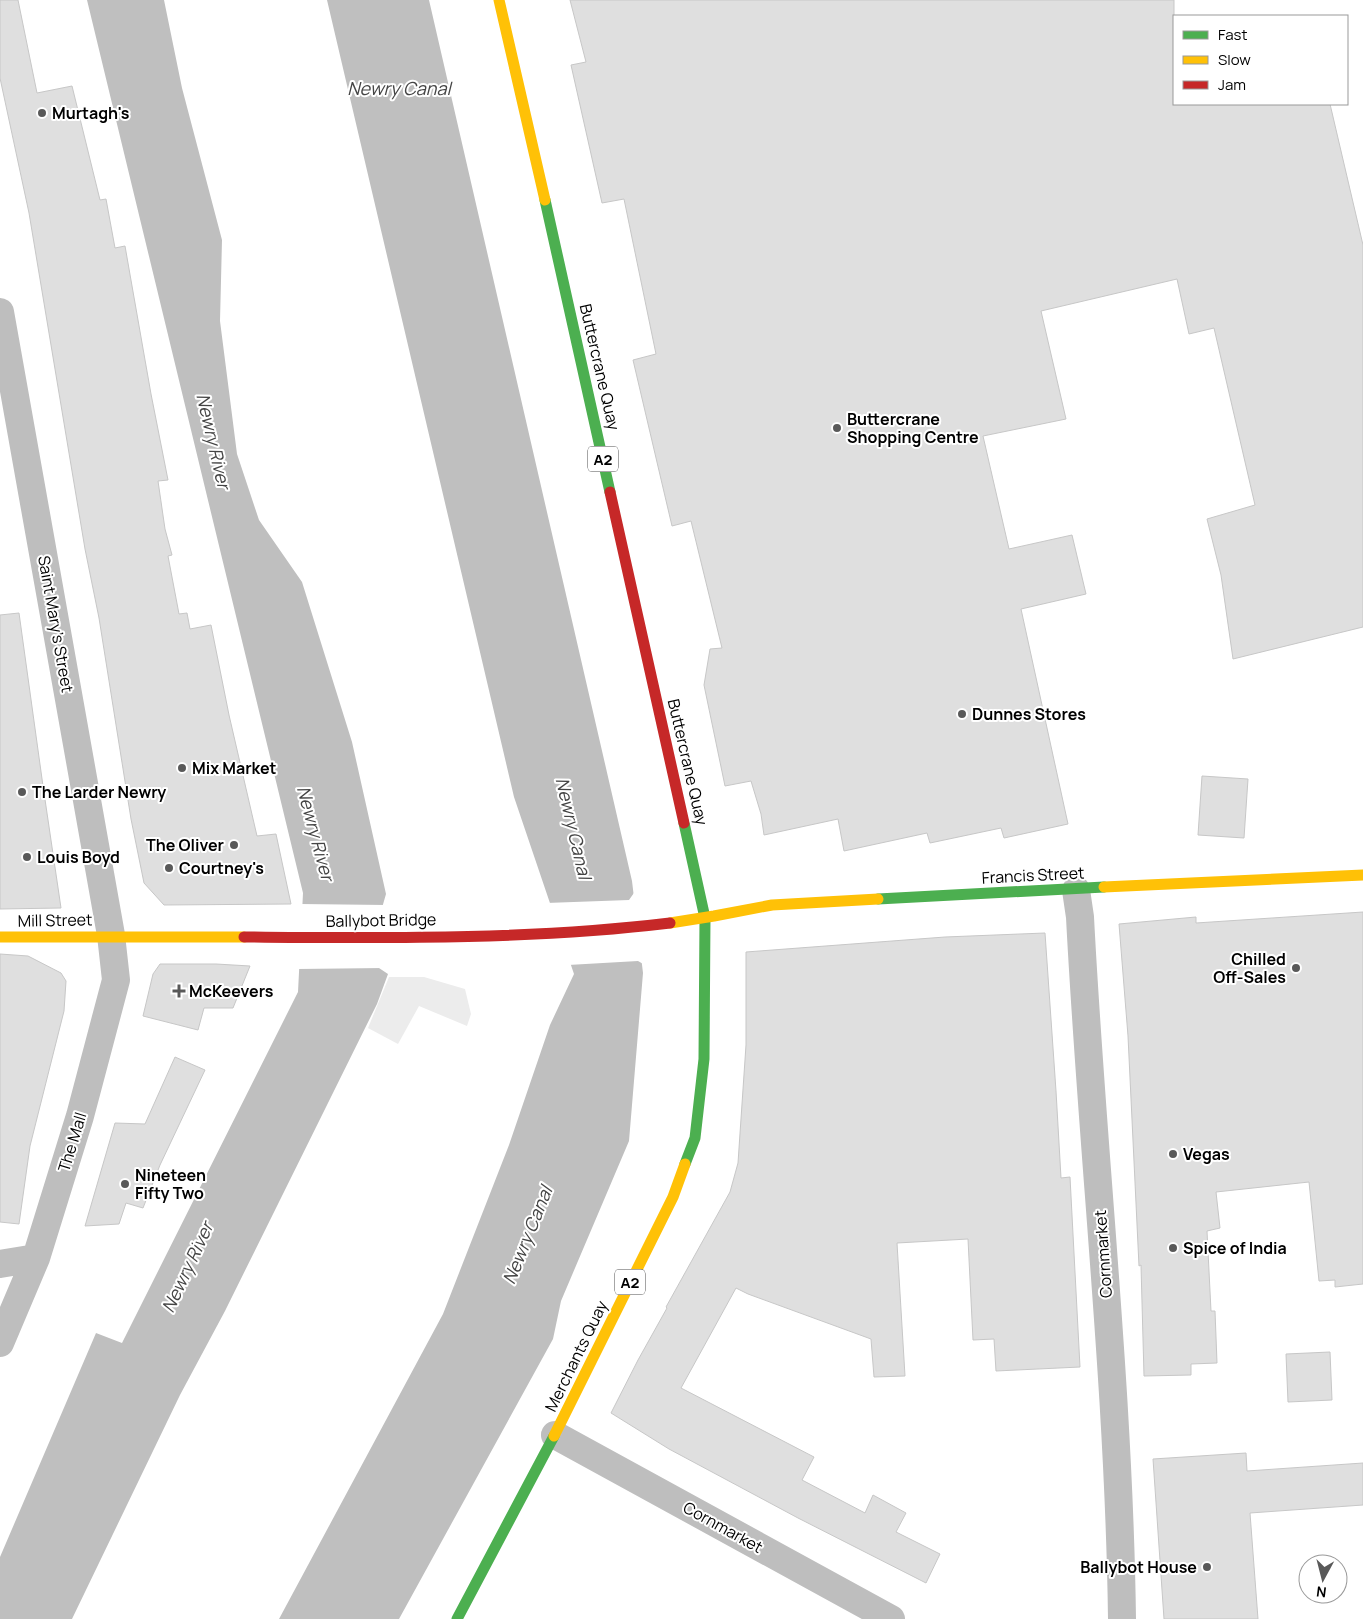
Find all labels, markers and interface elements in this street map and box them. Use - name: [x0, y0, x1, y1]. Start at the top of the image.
- legend: [1173, 15, 1348, 105]
- text: Fast: [1218, 24, 1247, 45]
- text: Slow: [1218, 49, 1251, 70]
- text: Jam: [1218, 74, 1246, 95]
- water label: Newry Canal: [347, 76, 454, 100]
- place label: Murtagh's: [52, 102, 130, 124]
- marker: Murtagh's: [36, 107, 48, 119]
- street label: Buttercrane Quay: [575, 302, 625, 433]
- water label: Newry River: [191, 391, 237, 493]
- place label: Buttercrane Shopping Centre: [847, 408, 979, 448]
- marker: Buttercrane Shopping Centre: [831, 422, 843, 434]
- road number: A2: [588, 446, 618, 472]
- street label: Saint Mary's Street: [33, 554, 79, 694]
- street label: Buttercrane Quay: [663, 697, 713, 828]
- place label: Dunnes Stores: [972, 703, 1086, 725]
- marker: Dunnes Stores: [956, 708, 968, 720]
- place label: Mix Market: [192, 757, 277, 779]
- marker: Mix Market: [176, 762, 188, 774]
- water label: Newry Canal: [551, 775, 598, 884]
- place label: The Larder Newry: [32, 781, 166, 803]
- water label: Newry River: [292, 783, 341, 885]
- marker: The Larder Newry: [16, 786, 28, 798]
- place label: The Oliver: [146, 834, 224, 856]
- marker: The Oliver: [228, 839, 240, 851]
- place label: Louis Boyd: [37, 846, 120, 868]
- marker: Louis Boyd: [21, 851, 33, 863]
- place label: Courtney's: [179, 857, 264, 879]
- street label: Francis Street: [981, 861, 1085, 889]
- marker: Courtney's: [163, 862, 175, 874]
- street label: Mill Street: [17, 908, 93, 932]
- street label: Ballybot Bridge: [325, 908, 437, 932]
- place label: Chilled Off-Sales: [1213, 948, 1286, 988]
- marker: Chilled Off-Sales: [1290, 962, 1302, 974]
- place label: McKeevers: [189, 980, 274, 1002]
- marker: McKeevers: [173, 985, 185, 997]
- street label: The Mall: [53, 1109, 91, 1175]
- place label: Vegas: [1183, 1143, 1230, 1165]
- marker: Vegas: [1167, 1148, 1179, 1160]
- place label: Nineteen Fifty Two: [135, 1164, 206, 1204]
- marker: Nineteen Fifty Two: [119, 1178, 131, 1190]
- water label: Newry Canal: [496, 1180, 559, 1287]
- street label: Cornmarket: [1089, 1209, 1117, 1299]
- water label: Newry River: [156, 1216, 219, 1316]
- place label: Spice of India: [1183, 1237, 1287, 1259]
- marker: Spice of India: [1167, 1242, 1179, 1254]
- road number: A2: [615, 1270, 645, 1294]
- street label: Merchants Quay: [540, 1296, 613, 1415]
- street label: Cornmarket: [679, 1496, 767, 1558]
- north arrow: [1298, 1554, 1348, 1604]
- place label: Ballybot House: [1080, 1556, 1197, 1578]
- marker: Ballybot House: [1201, 1561, 1213, 1573]
- text: N: [1315, 1582, 1328, 1602]

